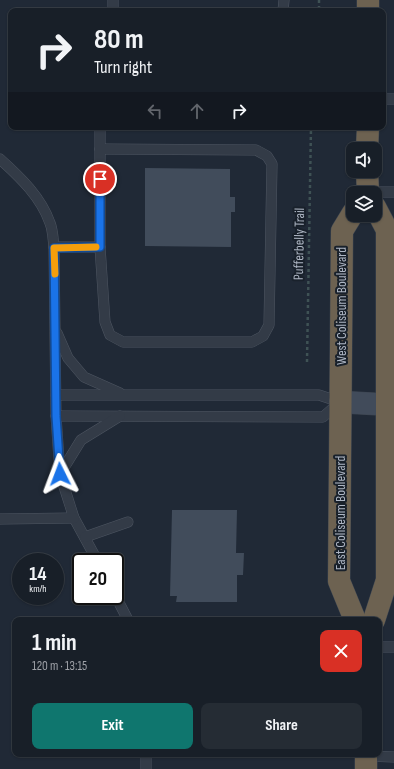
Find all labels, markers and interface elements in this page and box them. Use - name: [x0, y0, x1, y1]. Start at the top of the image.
- text: 80 m: [94, 23, 143, 56]
- icon: right: [28, 24, 80, 76]
- text: Turn right: [94, 57, 152, 78]
- icon: left: [144, 100, 166, 122]
- icon: ahead: [186, 100, 208, 122]
- icon: right: [228, 100, 250, 122]
- map controls: [346, 142, 382, 222]
- button: sound: [346, 142, 382, 178]
- pin: [83, 162, 117, 196]
- icon: arrive: [89, 168, 111, 190]
- button: layers: [346, 186, 382, 222]
- street label: Pufferbelly Trail: [290, 208, 308, 280]
- street label: West Coliseum Boulevard: [333, 247, 350, 365]
- position arrow: [39, 453, 81, 495]
- street label: East Coliseum Boulevard: [332, 456, 349, 570]
- speed limit sign: 20: [72, 553, 124, 605]
- text: 14: [29, 562, 47, 586]
- text: km/h: [29, 583, 47, 595]
- text: 1 min: [32, 628, 77, 657]
- button: close: [320, 630, 362, 672]
- text: 120 m · 13:15: [32, 658, 87, 674]
- button: Exit: [32, 703, 193, 749]
- button: Share: [201, 703, 362, 749]

